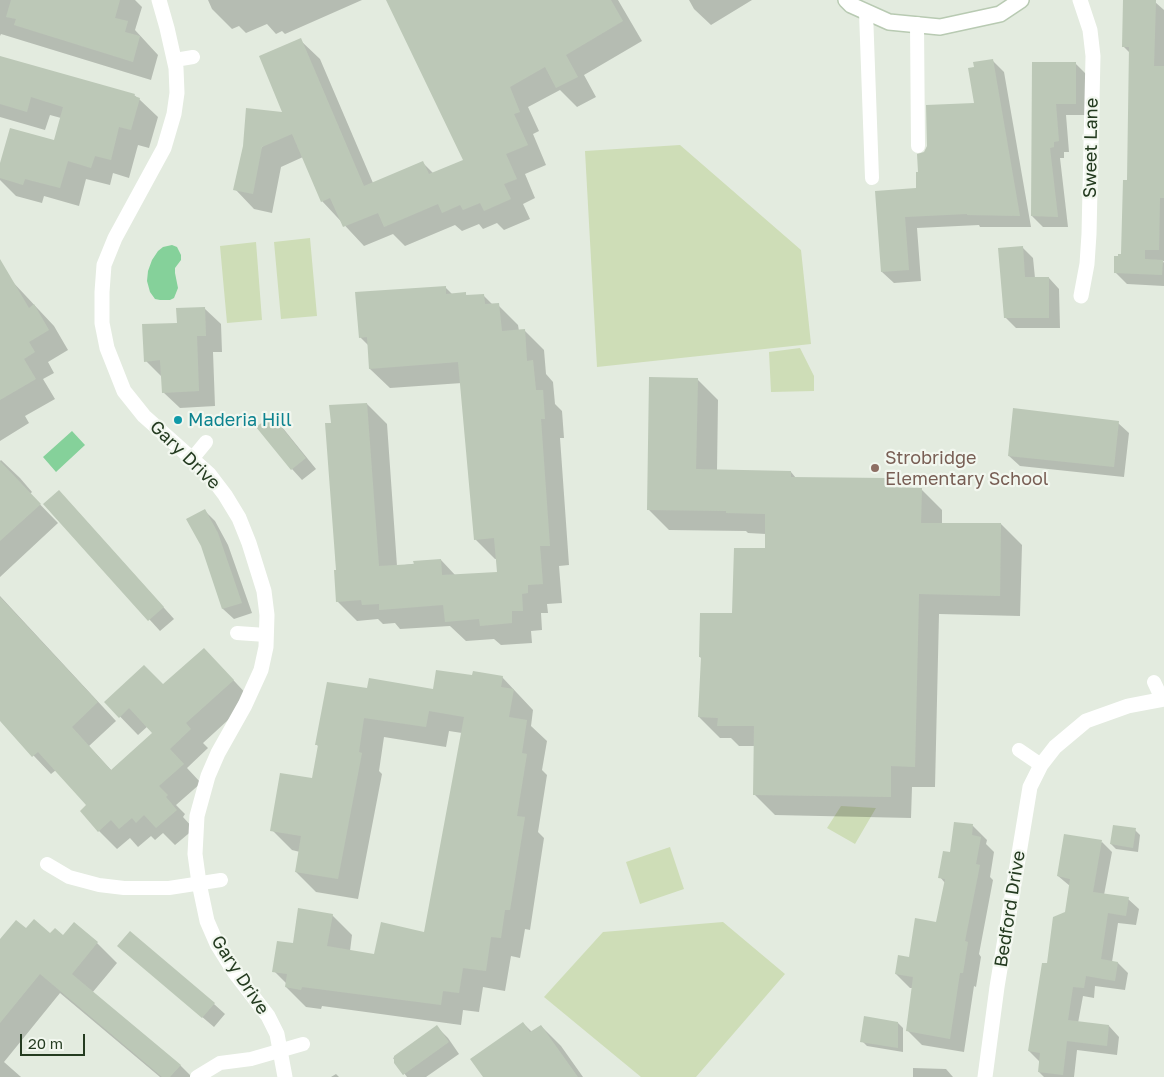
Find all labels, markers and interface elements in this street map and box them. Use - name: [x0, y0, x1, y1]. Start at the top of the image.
- street label: Sweet Lane: [1079, 98, 1103, 198]
- place label: Maderia Hill: [188, 409, 292, 431]
- marker: Maderia Hill: [172, 414, 184, 426]
- street label: Gary Drive: [145, 416, 225, 494]
- place label: Strobridge Elementary School: [885, 447, 1049, 489]
- marker: Strobridge Elementary School: [869, 462, 881, 474]
- street label: Bedford Drive: [990, 849, 1030, 969]
- street label: Gary Drive: [207, 932, 273, 1018]
- scale bar: [22, 1024, 88, 1056]
- text: 20 m: [28, 1034, 63, 1052]

